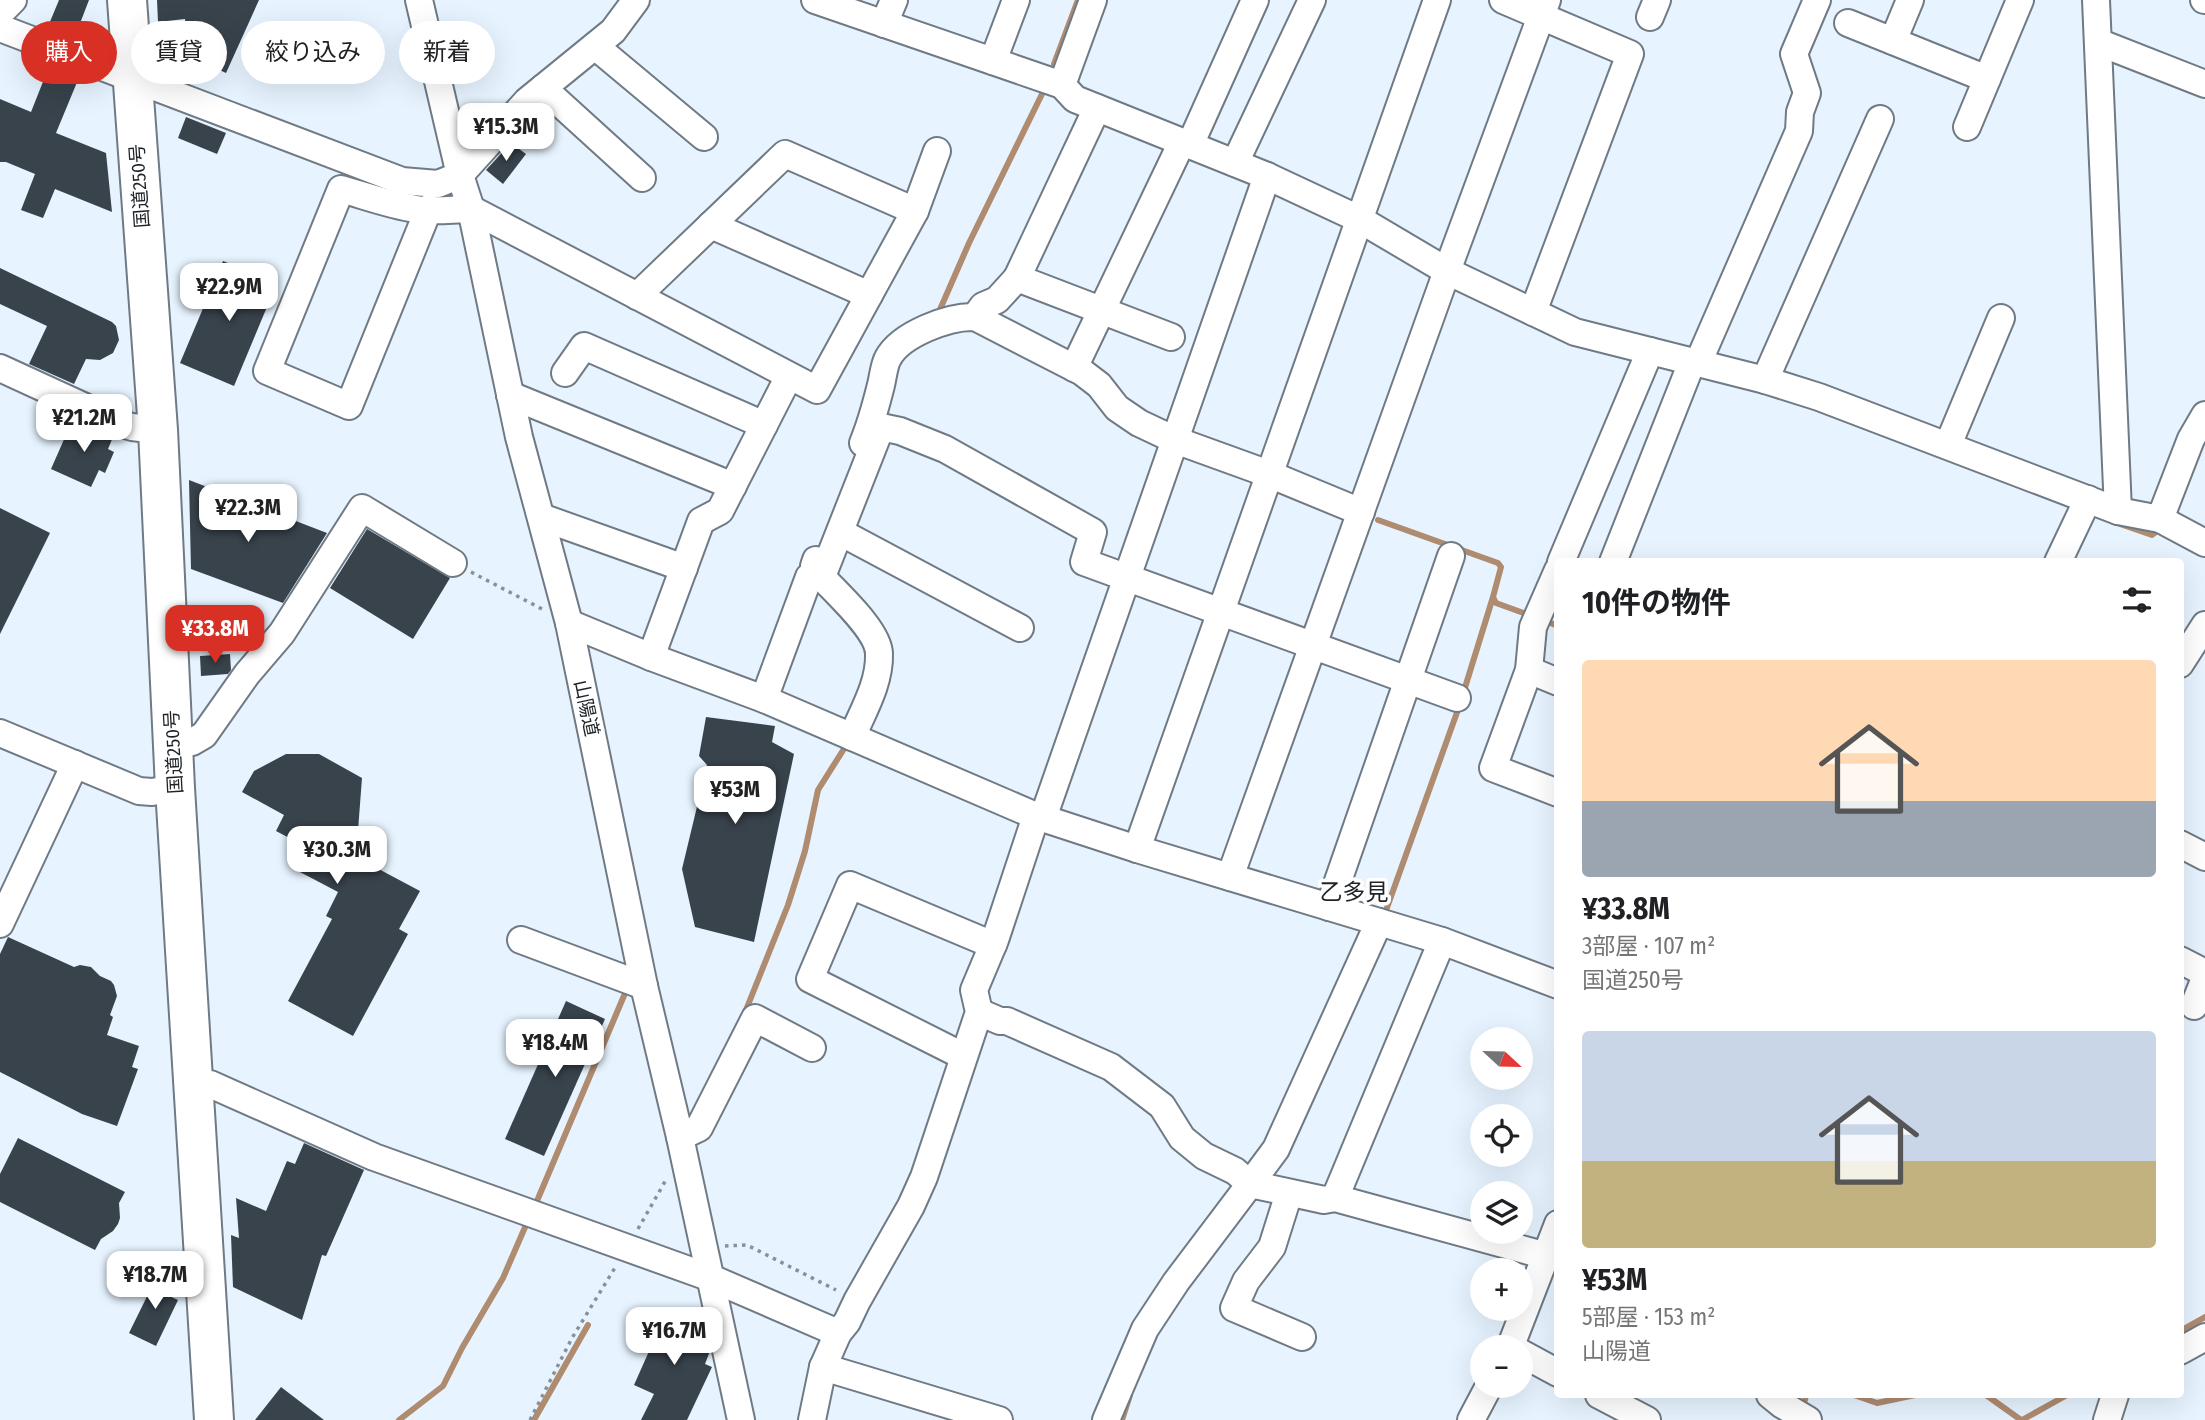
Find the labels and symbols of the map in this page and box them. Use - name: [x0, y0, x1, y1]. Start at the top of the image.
- pin: ¥15.3M: [449, 104, 563, 163]
- street label: 国道250号: [125, 143, 154, 229]
- pin: ¥22.9M: [172, 264, 286, 323]
- pin: ¥21.2M: [27, 394, 141, 454]
- pin: ¥22.3M: [191, 484, 305, 544]
- pin: ¥33.8M: [158, 606, 272, 665]
- street label: 山陽道: [569, 678, 604, 738]
- street label: 国道250号: [160, 709, 187, 795]
- pin: ¥53M: [694, 766, 776, 826]
- pin: ¥30.3M: [280, 826, 394, 886]
- district label: 乙多見: [1320, 878, 1389, 906]
- pin: ¥18.4M: [498, 1020, 612, 1079]
- north arrow: [1470, 1027, 1533, 1090]
- pin: ¥18.7M: [98, 1252, 212, 1311]
- pin: ¥16.7M: [617, 1308, 731, 1367]

